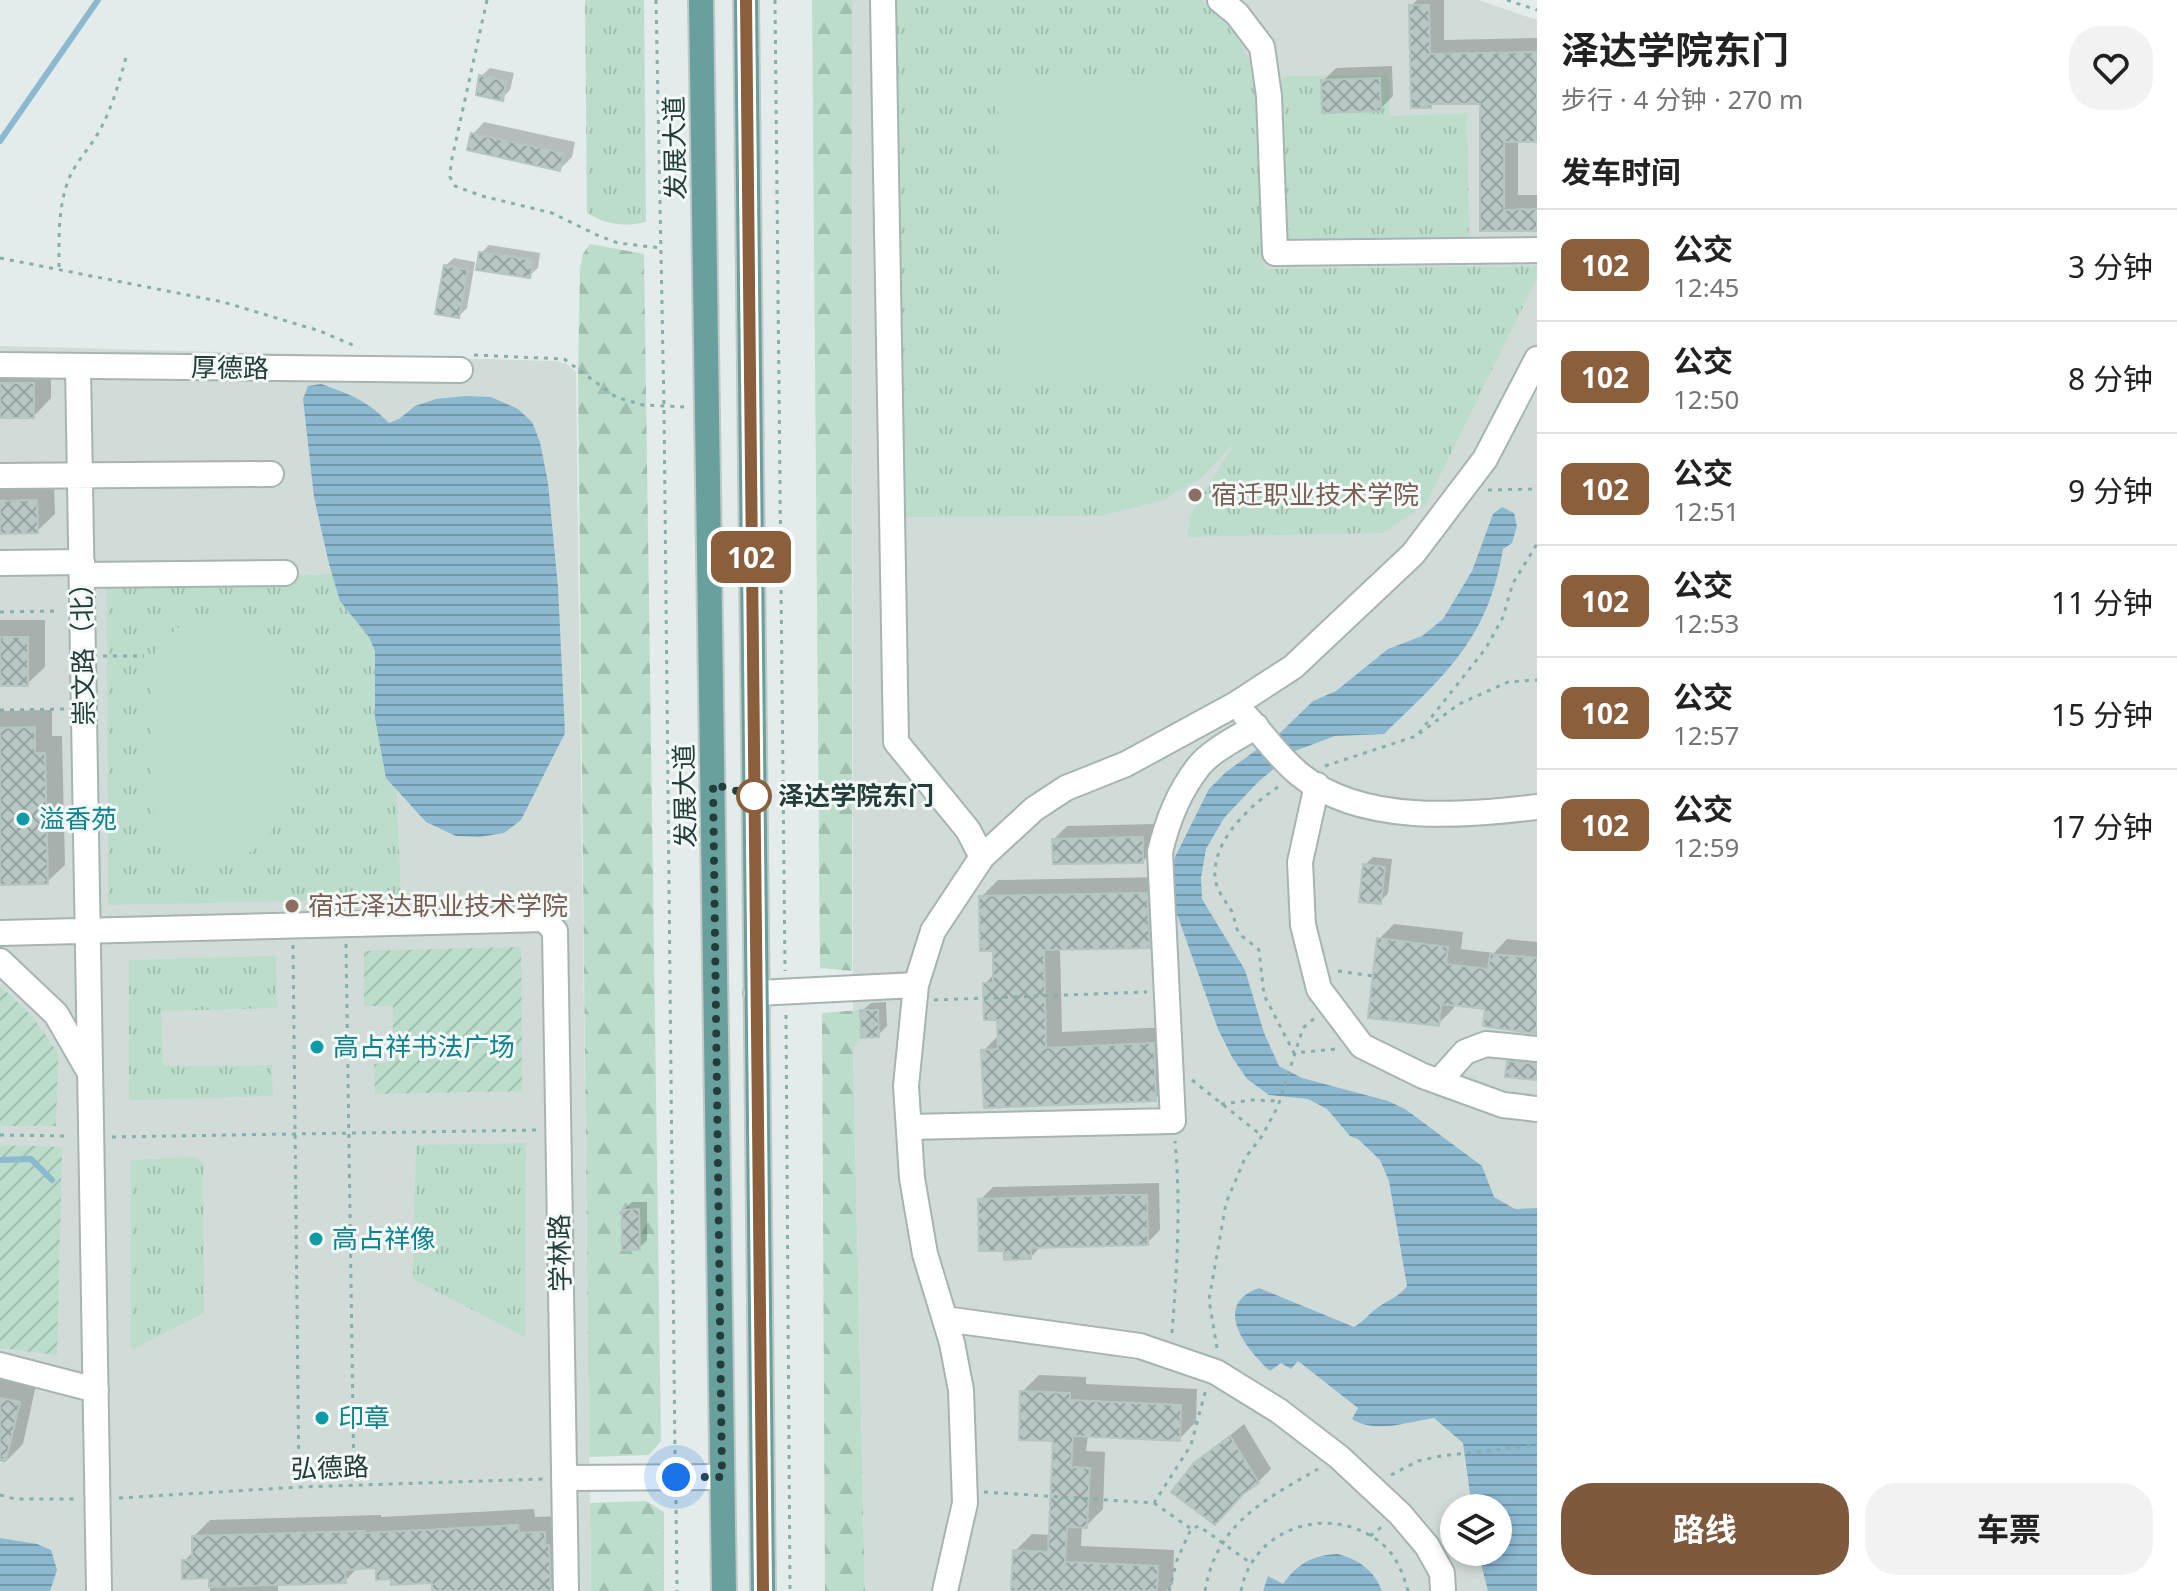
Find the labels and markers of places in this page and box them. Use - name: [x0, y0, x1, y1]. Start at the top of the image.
- place label: 宿迁职业技术学院: [1211, 476, 1419, 512]
- marker: 宿迁职业技术学院: [1186, 486, 1204, 504]
- place label: 泽达学院东门: [778, 777, 934, 813]
- marker: 泽达学院东门: [737, 779, 771, 813]
- place label: 溢香苑: [39, 800, 117, 836]
- marker: 溢香苑: [14, 810, 32, 828]
- place label: 宿迁泽达职业技术学院: [308, 887, 568, 923]
- marker: 宿迁泽达职业技术学院: [283, 897, 301, 915]
- place label: 高占祥书法广场: [333, 1028, 515, 1064]
- marker: 高占祥书法广场: [308, 1038, 326, 1056]
- place label: 高占祥像: [332, 1220, 436, 1256]
- marker: 高占祥像: [307, 1230, 325, 1248]
- place label: 印章: [338, 1399, 390, 1435]
- marker: 印章: [313, 1409, 331, 1427]

